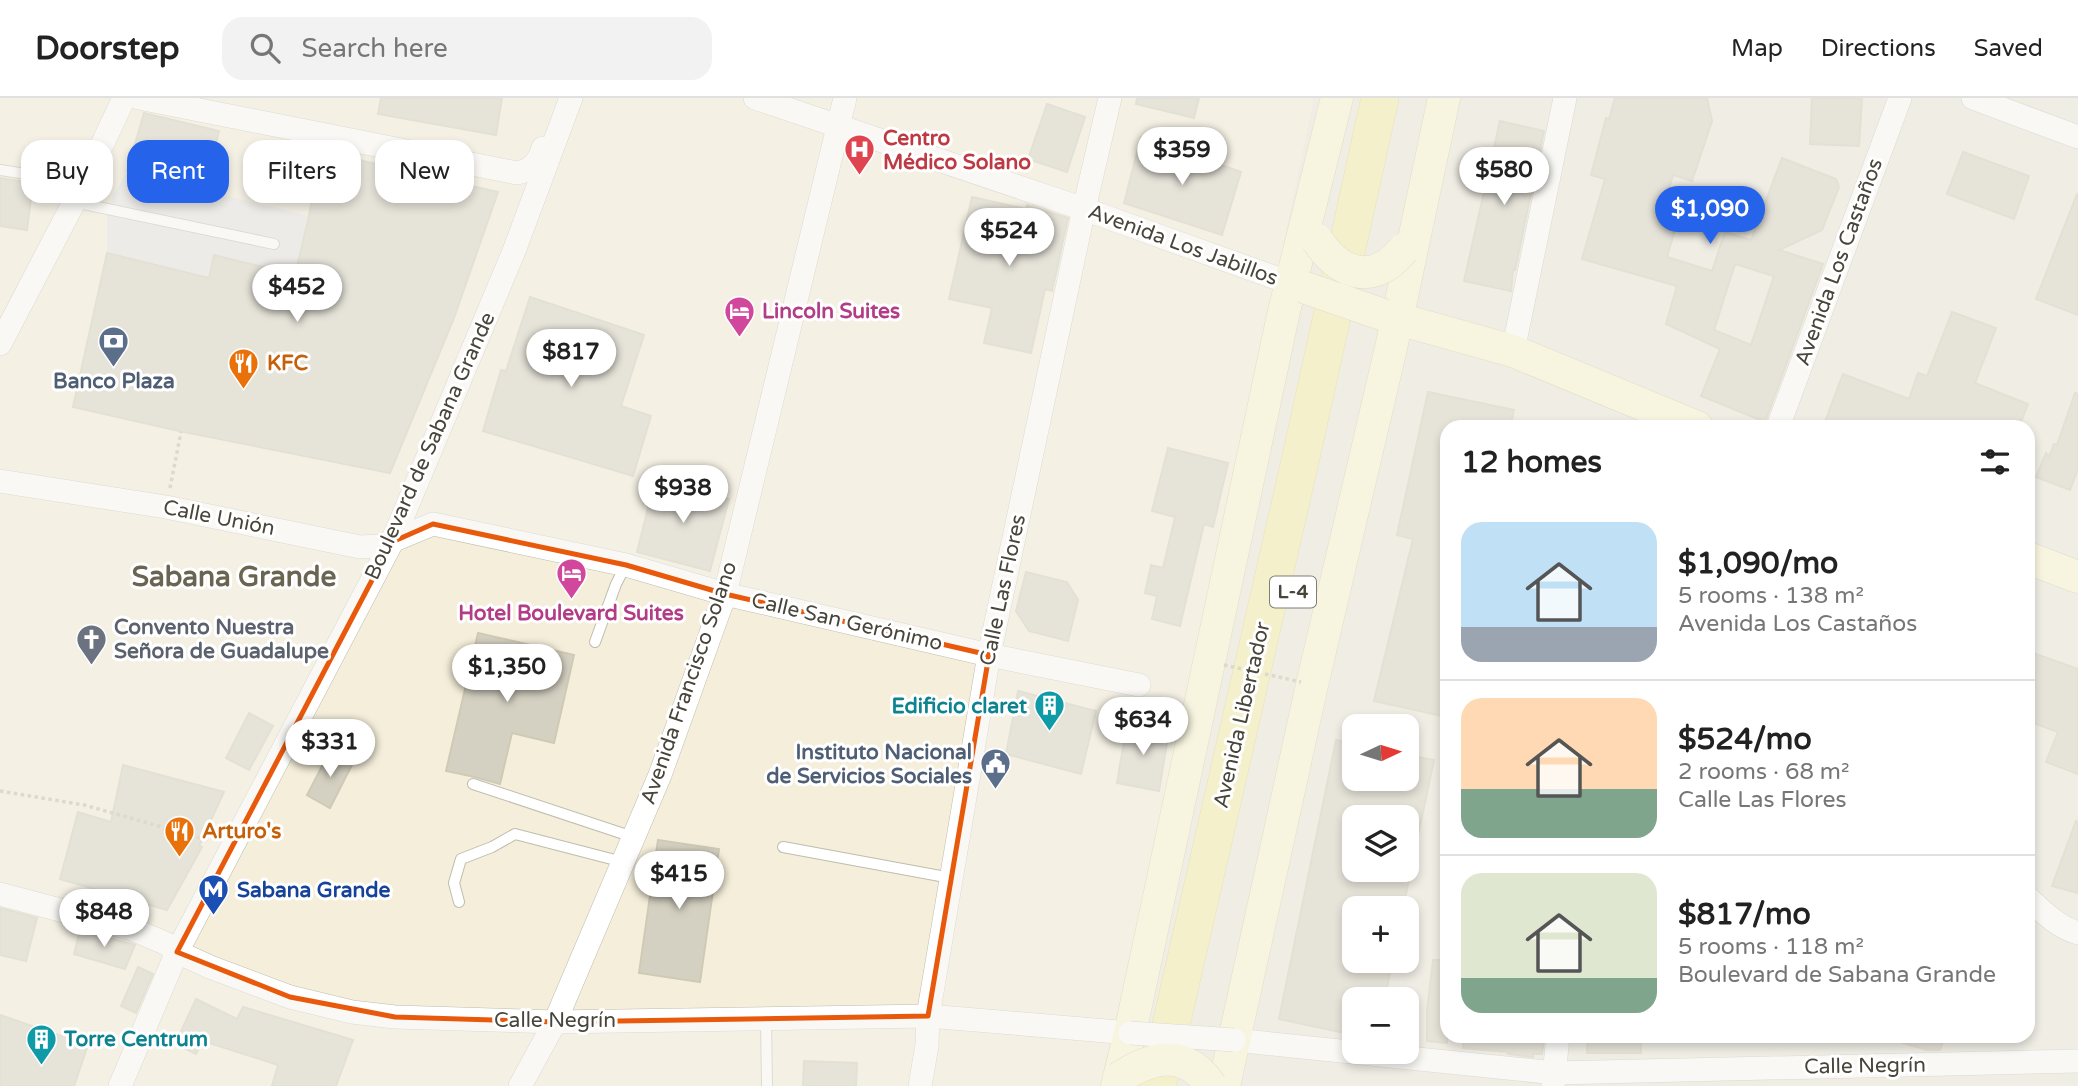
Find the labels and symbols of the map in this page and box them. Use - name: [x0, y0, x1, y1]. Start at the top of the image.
- place label: Centro Médico Solano: [883, 126, 1031, 175]
- pin: $359: [1141, 127, 1223, 187]
- hospital icon: Centro Médico Solano: [843, 133, 877, 177]
- pin: $580: [1463, 148, 1545, 207]
- street label: Avenida Los Castaños: [1790, 155, 1888, 369]
- pin: $1,090: [1653, 186, 1767, 246]
- street label: Avenida Los Jabillos: [1085, 199, 1281, 291]
- pin: $524: [968, 208, 1050, 268]
- pin: $452: [256, 264, 338, 324]
- hotel icon: Lincoln Suites: [722, 294, 756, 338]
- place label: Lincoln Suites: [762, 299, 900, 324]
- street label: Boulevard de Sabana Grande: [360, 308, 501, 584]
- bank icon: Banco Plaza: [97, 324, 131, 368]
- pin: $817: [530, 330, 612, 389]
- restaurant icon: KFC: [227, 346, 261, 390]
- place label: KFC: [267, 351, 308, 376]
- place label: Banco Plaza: [53, 369, 175, 394]
- pin: $938: [642, 466, 724, 525]
- street label: Calle Unión: [161, 495, 277, 541]
- street label: Calle Las Flores: [975, 512, 1031, 668]
- hotel icon: Hotel Boulevard Suites: [554, 556, 588, 600]
- street label: Avenida Francisco Solano: [636, 558, 742, 808]
- district label: Sabana Grande: [132, 560, 336, 594]
- road number: L-4: [1270, 576, 1316, 607]
- street label: Calle San Gerónimo: [749, 588, 945, 656]
- place label: Hotel Boulevard Suites: [458, 601, 684, 626]
- place label: Convento Nuestra Señora de Guadalupe: [114, 615, 329, 664]
- street label: Avenida Libertador: [1208, 619, 1276, 811]
- church icon: Convento Nuestra Señora de Guadalupe: [74, 622, 108, 666]
- pin: $1,350: [450, 644, 564, 704]
- building icon: Edificio claret: [1033, 689, 1067, 733]
- place label: Edificio claret: [892, 694, 1027, 719]
- pin: $634: [1102, 698, 1184, 757]
- north arrow: [1342, 714, 1419, 791]
- pin: $331: [289, 720, 371, 779]
- place label: Instituto Nacional de Servicios Sociales: [766, 740, 972, 789]
- public building icon: Instituto Nacional de Servicios Sociales: [978, 747, 1012, 791]
- restaurant icon: Arturo's: [162, 814, 196, 858]
- place label: Arturo's: [202, 819, 281, 844]
- pin: $415: [638, 852, 720, 911]
- metro station icon: Sabana Grande: [197, 873, 231, 917]
- place label: Sabana Grande: [237, 878, 391, 903]
- pin: $848: [63, 890, 145, 949]
- street label: Calle Negrín: [494, 1008, 616, 1033]
- building icon: Torre Centrum: [24, 1022, 58, 1066]
- place label: Torre Centrum: [63, 1027, 208, 1052]
- street label: Calle Negrín: [1804, 1052, 1926, 1080]

